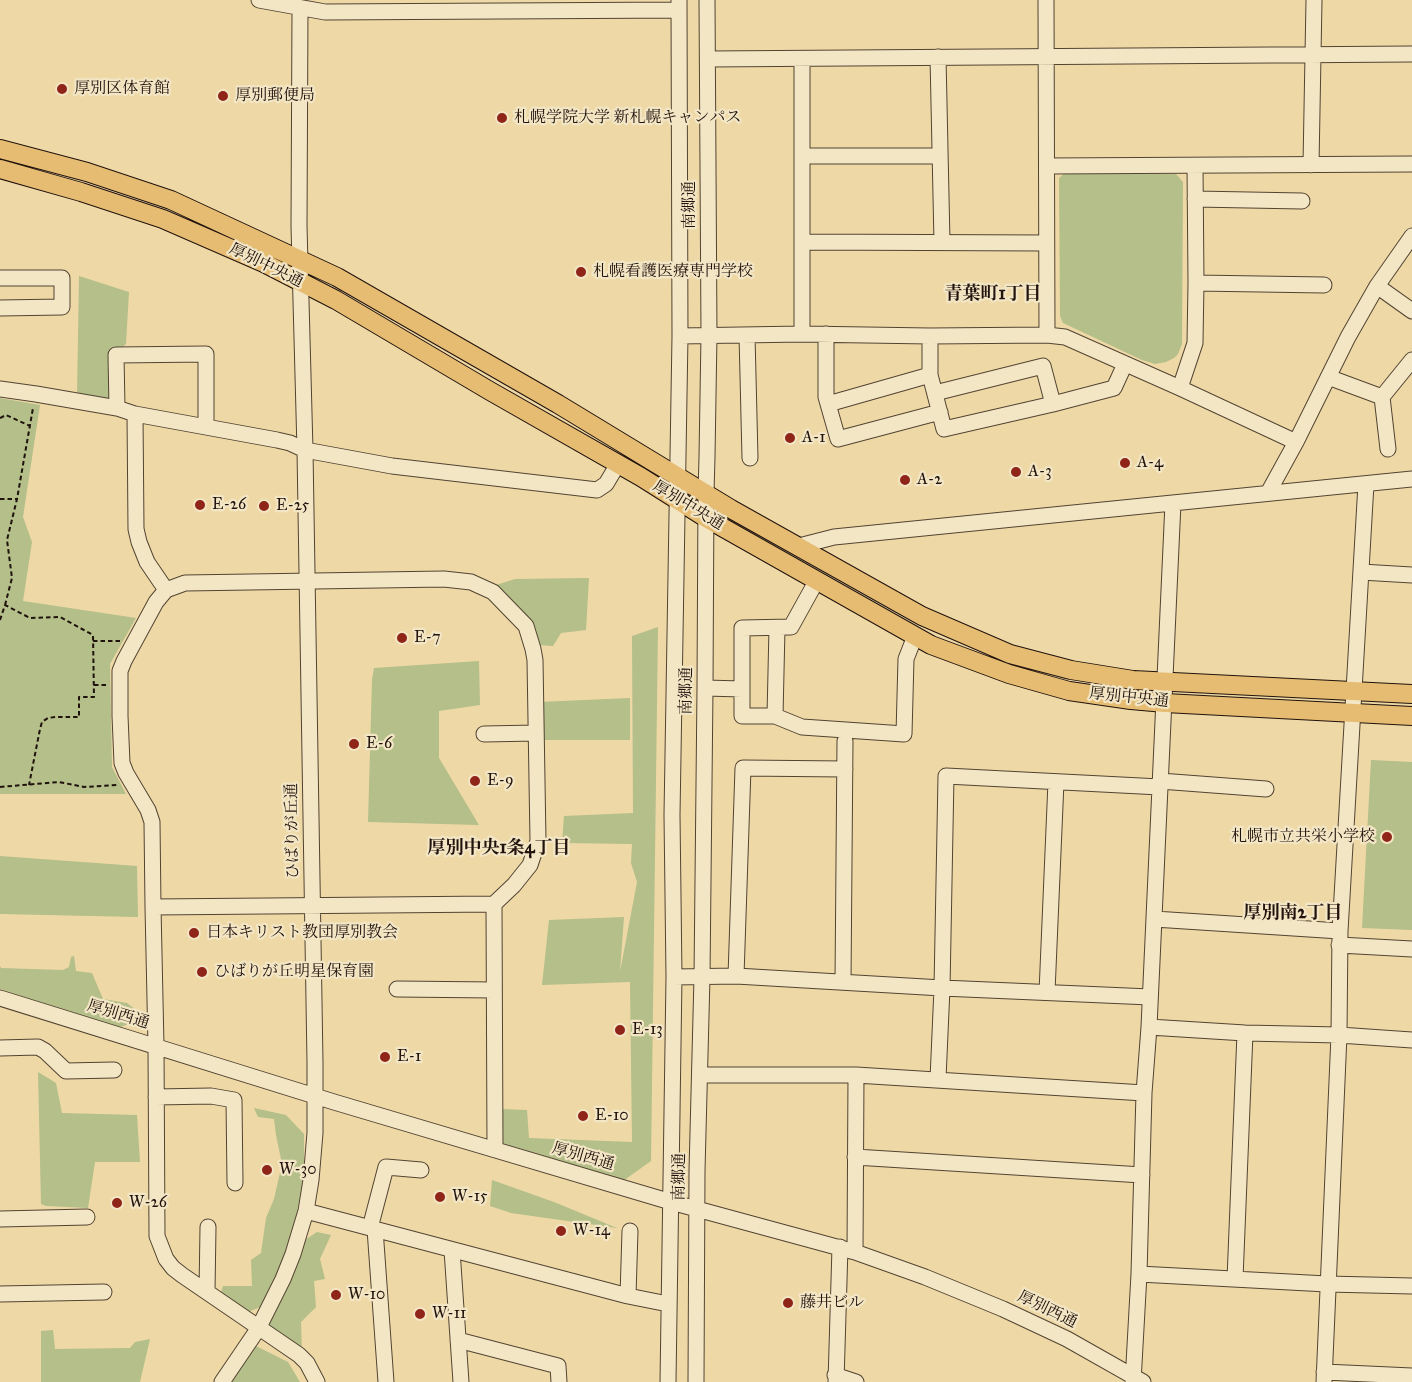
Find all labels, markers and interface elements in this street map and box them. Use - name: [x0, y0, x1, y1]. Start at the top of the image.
- place label: 厚別区体育館: [74, 79, 170, 99]
- marker: 厚別区体育館: [55, 82, 69, 96]
- place label: 厚別郵便局: [235, 86, 315, 106]
- marker: 厚別郵便局: [216, 89, 230, 103]
- place label: 札幌学院大学 新札幌キャンパス: [514, 108, 741, 128]
- marker: 札幌学院大学 新札幌キャンパス: [495, 111, 509, 125]
- street label: 南郷通: [680, 181, 700, 229]
- street label: 厚別中央通: [226, 240, 306, 292]
- place label: 札幌看護医療専門学校: [593, 262, 753, 282]
- marker: 札幌看護医療専門学校: [574, 265, 588, 279]
- district label: 青葉町1丁目: [944, 284, 1042, 306]
- place label: A-1: [802, 428, 826, 448]
- marker: A-1: [783, 431, 797, 445]
- place label: A-4: [1137, 453, 1163, 473]
- marker: A-4: [1118, 456, 1132, 470]
- place label: A-3: [1028, 462, 1052, 482]
- marker: A-3: [1009, 465, 1023, 479]
- place label: A-2: [917, 470, 942, 490]
- marker: A-2: [898, 473, 912, 487]
- street label: 厚別中央通: [649, 477, 727, 535]
- place label: E-26: [212, 495, 246, 515]
- place label: E-25: [276, 496, 309, 516]
- marker: E-26: [193, 498, 207, 512]
- marker: E-25: [257, 499, 271, 513]
- place label: E-7: [414, 628, 441, 648]
- marker: E-7: [395, 631, 409, 645]
- street label: 南郷通: [677, 667, 697, 715]
- street label: 厚別中央通: [1088, 684, 1170, 712]
- place label: E-6: [366, 734, 392, 754]
- marker: E-6: [347, 737, 361, 751]
- place label: E-9: [487, 771, 514, 791]
- marker: E-9: [468, 774, 482, 788]
- street label: ひばりが丘通: [283, 783, 303, 879]
- place label: 札幌市立共栄小学校: [1231, 827, 1375, 847]
- marker: 札幌市立共栄小学校: [1380, 830, 1394, 844]
- district label: 厚別中央1条4丁目: [427, 838, 571, 860]
- district label: 厚別南2丁目: [1244, 903, 1342, 925]
- place label: 日本キリスト教団厚別教会: [206, 923, 398, 943]
- marker: 日本キリスト教団厚別教会: [187, 926, 201, 940]
- place label: ひばりが丘明星保育園: [214, 962, 374, 982]
- marker: ひばりが丘明星保育園: [195, 965, 209, 979]
- street label: 厚別西通: [85, 996, 151, 1034]
- place label: E-13: [632, 1020, 663, 1040]
- marker: E-13: [613, 1023, 627, 1037]
- place label: E-1: [397, 1047, 421, 1067]
- marker: E-1: [378, 1050, 392, 1064]
- place label: E-10: [595, 1106, 629, 1126]
- marker: E-10: [576, 1109, 590, 1123]
- street label: 厚別西通: [550, 1139, 616, 1175]
- street label: 南郷通: [670, 1153, 690, 1201]
- place label: W-30: [279, 1160, 316, 1180]
- marker: W-30: [260, 1163, 274, 1177]
- place label: W-15: [452, 1187, 487, 1207]
- marker: W-15: [433, 1190, 447, 1204]
- place label: W-26: [129, 1193, 167, 1213]
- marker: W-26: [110, 1196, 124, 1210]
- place label: W-14: [573, 1221, 610, 1241]
- marker: W-14: [554, 1224, 568, 1238]
- place label: W-10: [348, 1285, 385, 1305]
- street label: 厚別西通: [1014, 1287, 1080, 1333]
- marker: W-10: [329, 1288, 343, 1302]
- place label: 藤井ビル: [800, 1293, 864, 1313]
- marker: 藤井ビル: [781, 1296, 795, 1310]
- place label: W-11: [432, 1304, 466, 1324]
- marker: W-11: [413, 1307, 427, 1321]

